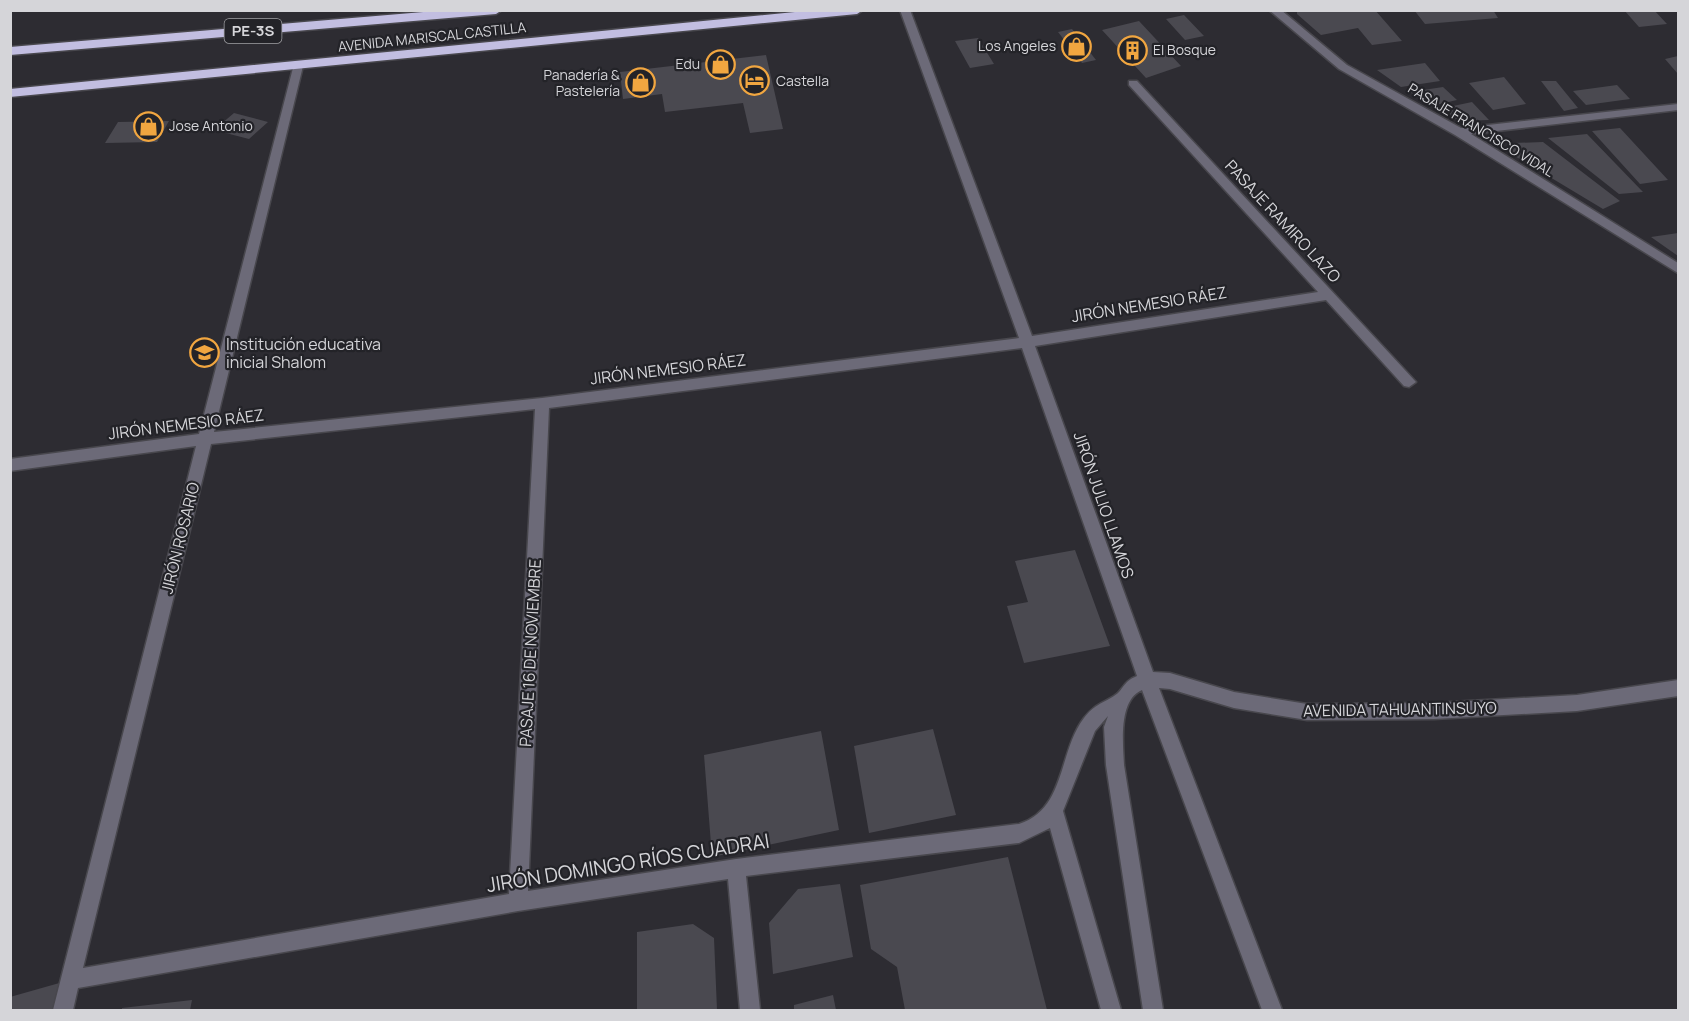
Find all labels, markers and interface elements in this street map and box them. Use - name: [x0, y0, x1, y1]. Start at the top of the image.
- street label: AVENIDA MARISCAL CASTILLA: [337, 17, 527, 56]
- road number: PE-3S: [224, 19, 282, 43]
- shop icon: Los Angeles: [1061, 30, 1093, 62]
- building icon: El Bosque: [1116, 34, 1148, 66]
- place label: Los Angeles: [978, 36, 1056, 55]
- place label: El Bosque: [1153, 40, 1216, 59]
- shop icon: Edu: [705, 48, 737, 80]
- place label: Edu: [675, 54, 700, 73]
- place label: Panadería & Pastelería: [544, 65, 620, 100]
- hotel icon: Castella: [739, 65, 771, 97]
- shop icon: Panadería & Pastelería: [625, 67, 657, 99]
- place label: Castella: [776, 71, 829, 90]
- street label: PASAJE FRANCISCO VIDAL: [1405, 78, 1558, 181]
- shop icon: Jose Antonio: [132, 110, 164, 142]
- place label: Jose Antonio: [169, 116, 253, 135]
- street label: PASAJE RAMIRO LAZO: [1220, 155, 1346, 287]
- street label: JIRÓN NEMESIO RÁEZ: [1070, 281, 1228, 327]
- place label: Institución educativa inicial Shalom: [226, 333, 381, 373]
- school or university icon: Institución educativa inicial Shalom: [189, 337, 221, 369]
- street label: JIRÓN NEMESIO RÁEZ: [589, 349, 747, 389]
- street label: JIRÓN NEMESIO RÁEZ: [107, 404, 265, 444]
- street label: JIRÓN JULIO LLAMOS: [1069, 429, 1139, 581]
- street label: JIRÓN ROSARIO: [156, 480, 205, 596]
- street label: PASAJE 16 DE NOVIEMBRE: [514, 559, 546, 747]
- street label: AVENIDA TAHUANTINSUYO: [1303, 696, 1497, 722]
- street label: JIRÓN DOMINGO RÍOS CUADRAI: [484, 827, 771, 898]

